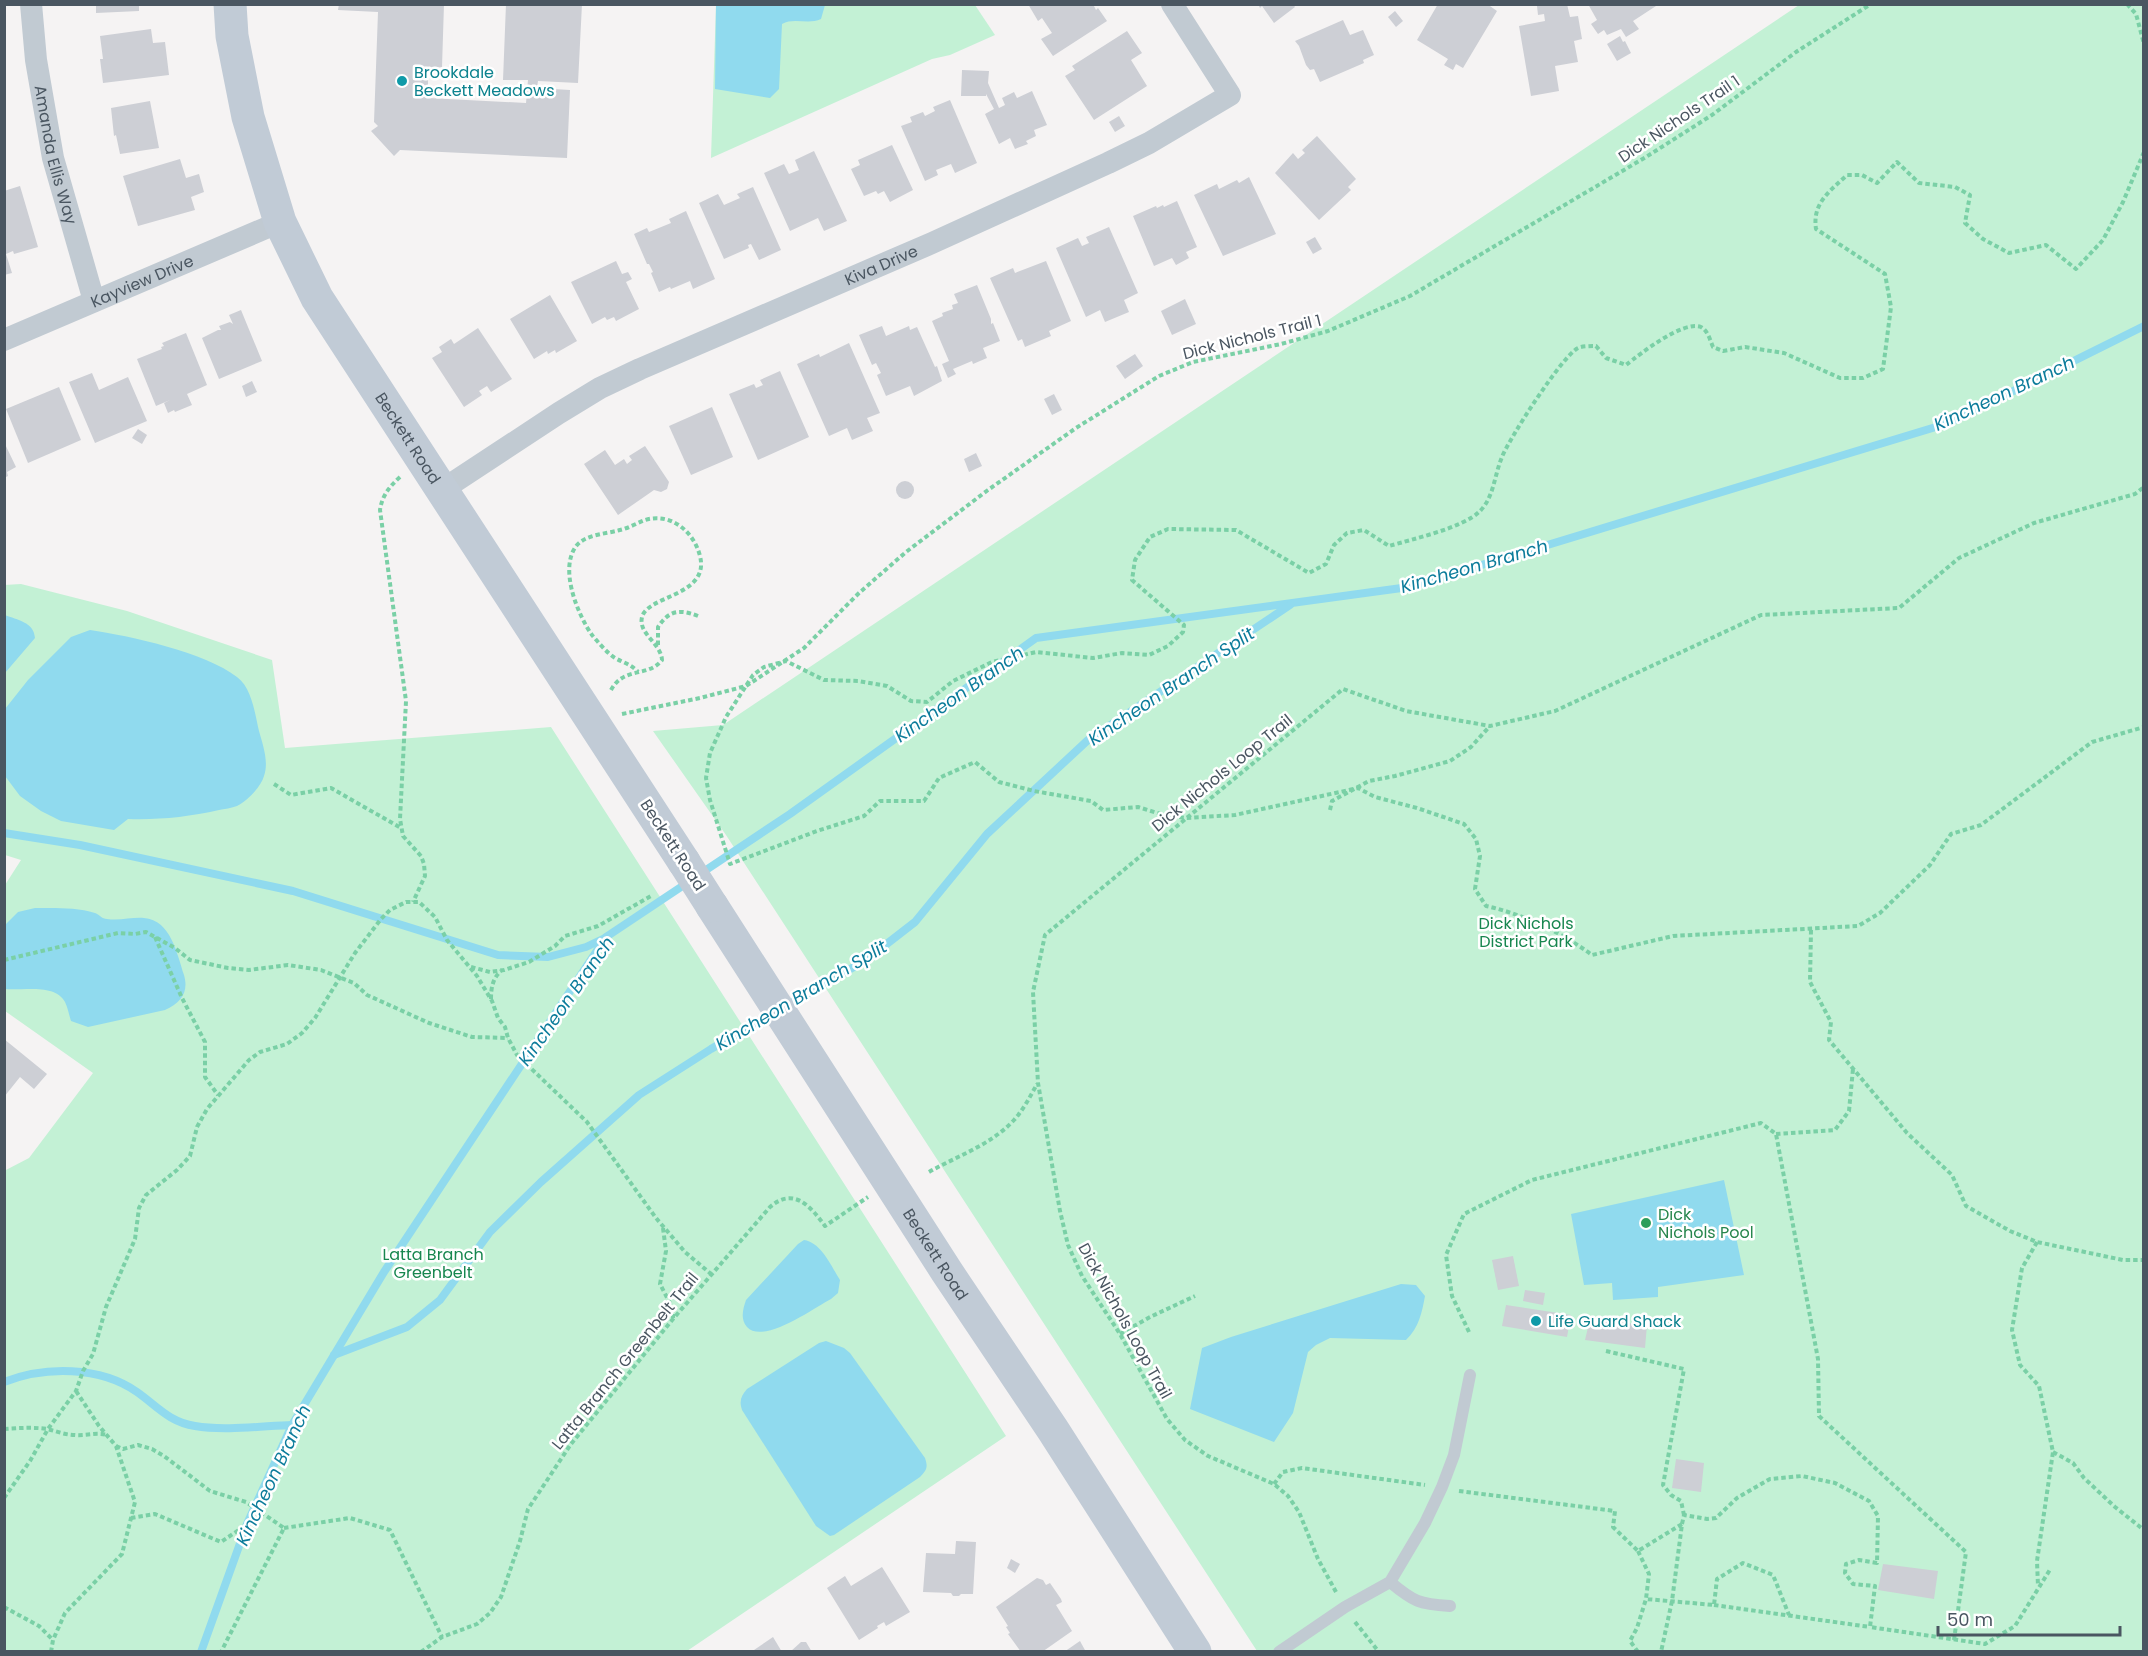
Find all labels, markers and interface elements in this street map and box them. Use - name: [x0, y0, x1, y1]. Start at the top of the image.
- place label: Brookdale Beckett Meadows: [414, 61, 555, 102]
- street label: Dick Nichols Trail 1: [1614, 70, 1744, 168]
- marker: Brookdale Beckett Meadows: [395, 74, 409, 88]
- street label: Amanda Ellis Way: [29, 83, 83, 227]
- street label: Kiva Drive: [841, 239, 921, 291]
- street label: Kayview Drive: [87, 249, 197, 313]
- street label: Dick Nichols Trail 1: [1180, 309, 1324, 365]
- water label: Kincheon Branch: [1930, 349, 2078, 437]
- street label: Beckett Road: [370, 388, 446, 488]
- water label: Kincheon Branch: [1397, 533, 1551, 599]
- water label: Kincheon Branch Split: [1083, 621, 1260, 751]
- water label: Kincheon Branch: [889, 640, 1029, 748]
- street label: Dick Nichols Loop Trail: [1147, 709, 1297, 837]
- street label: Beckett Road: [635, 795, 711, 895]
- park label: Dick Nichols District Park: [1478, 912, 1574, 953]
- water label: Kincheon Branch: [512, 931, 620, 1071]
- water label: Kincheon Branch Split: [711, 934, 892, 1056]
- place label: Dick Nichols Pool: [1658, 1203, 1754, 1244]
- street label: Beckett Road: [898, 1204, 974, 1305]
- marker: Dick Nichols Pool: [1639, 1216, 1653, 1230]
- street label: Dick Nichols Loop Trail: [1072, 1239, 1178, 1403]
- park label: Latta Branch Greenbelt: [382, 1243, 484, 1284]
- street label: Latta Branch Greenbelt Trail: [546, 1267, 704, 1455]
- place label: Life Guard Shack: [1548, 1310, 1682, 1333]
- marker: Life Guard Shack: [1529, 1314, 1543, 1328]
- water label: Kincheon Branch: [229, 1401, 317, 1549]
- scale bar: [1938, 1599, 2120, 1637]
- text: 50 m: [1947, 1607, 1993, 1632]

